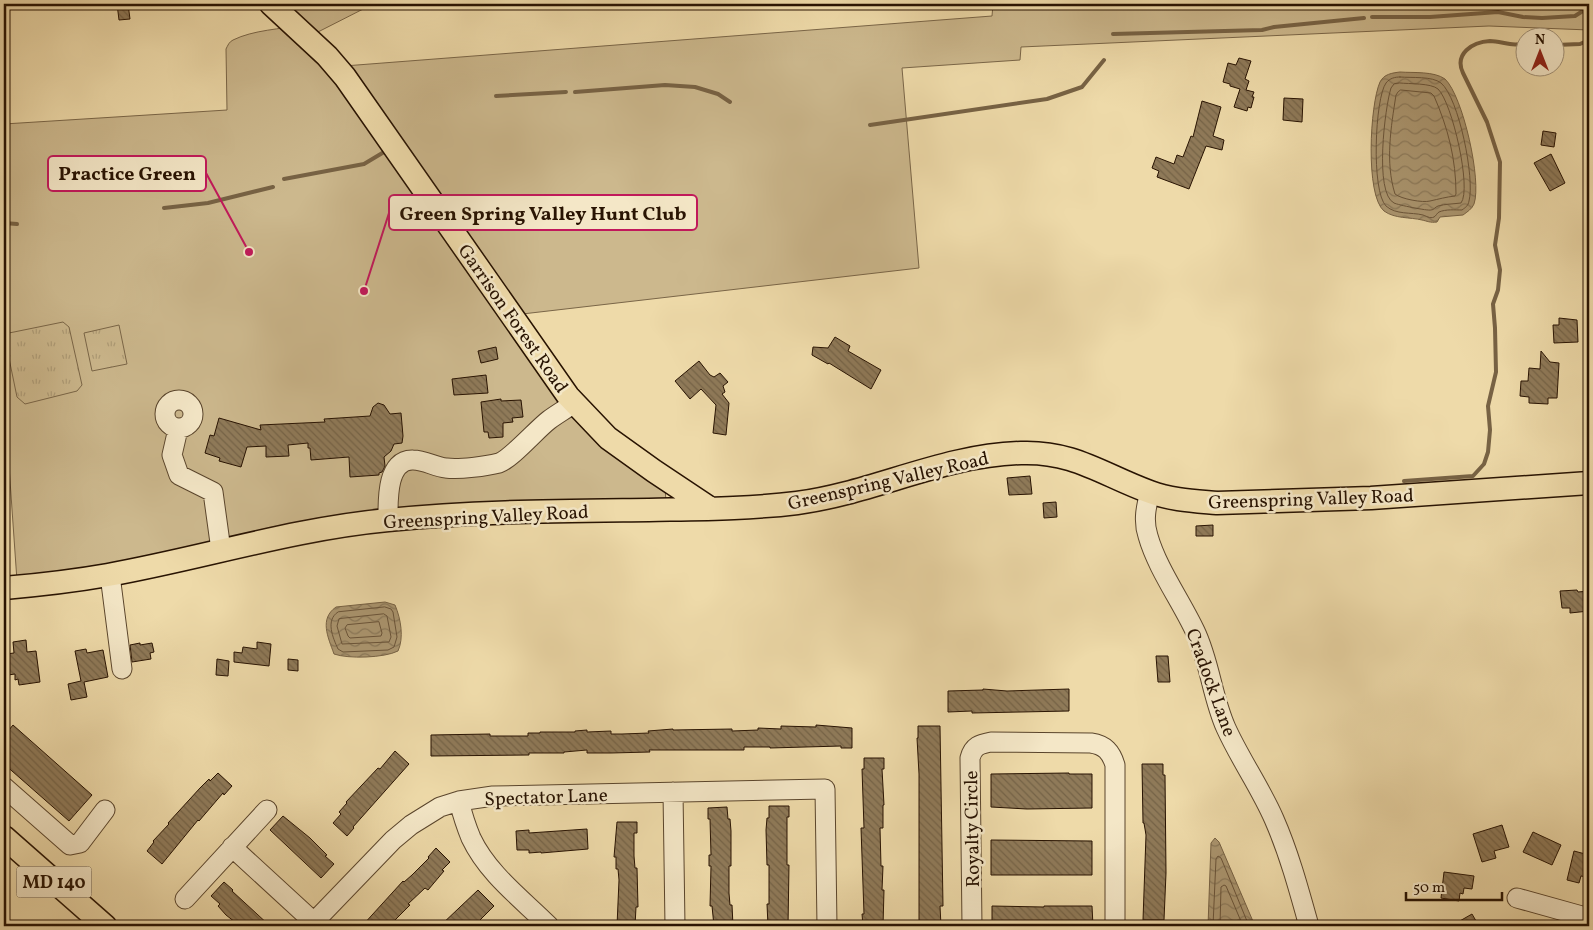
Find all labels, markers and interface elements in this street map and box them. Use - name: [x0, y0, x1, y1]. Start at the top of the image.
- north arrow: [1516, 28, 1566, 78]
- text: N: [1535, 31, 1545, 50]
- callout: Practice Green: [48, 156, 206, 191]
- text: Practice Green: [58, 161, 196, 189]
- callout: Green Spring Valley Hunt Club: [389, 195, 697, 230]
- text: Green Spring Valley Hunt Club: [400, 201, 686, 229]
- street label: Garrison Forest Road: [451, 239, 574, 399]
- street label: Greenspring Valley Road: [785, 446, 992, 518]
- street label: Greenspring Valley Road: [1208, 483, 1414, 517]
- street label: Greenspring Valley Road: [383, 500, 589, 536]
- street label: Cradock Lane: [1179, 625, 1242, 740]
- street label: Royalty Circle: [959, 770, 987, 888]
- street label: Spectator Lane: [484, 783, 608, 813]
- road number: MD 140: [17, 866, 92, 898]
- scale bar: [1406, 870, 1502, 902]
- text: 50 m: [1413, 878, 1445, 899]

